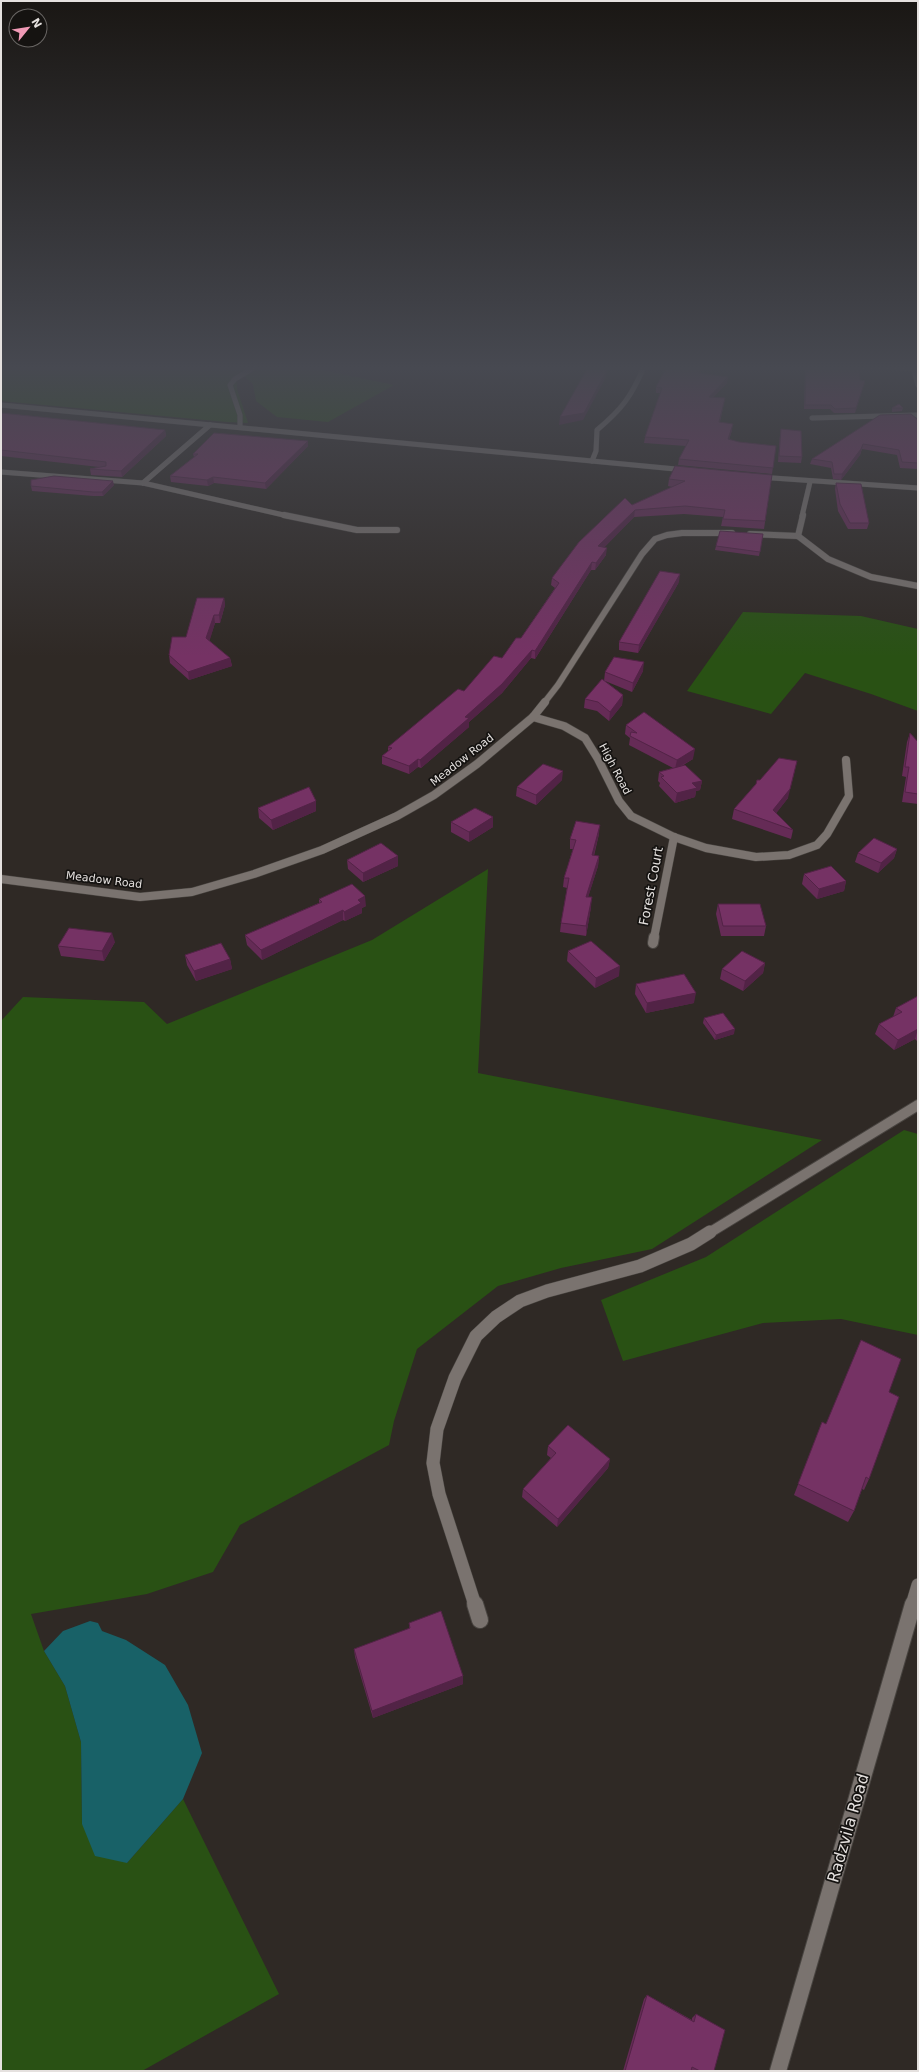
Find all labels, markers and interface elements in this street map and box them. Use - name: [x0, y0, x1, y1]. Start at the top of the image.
- north arrow: [8, 8, 48, 48]
- text: N: [28, 16, 44, 30]
- street label: Meadow Road: [428, 731, 496, 789]
- street label: High Road: [596, 741, 634, 797]
- street label: Forest Court: [636, 845, 666, 927]
- street label: Meadow Road: [65, 869, 143, 891]
- street label: Radzvila Road: [823, 1771, 873, 1885]

